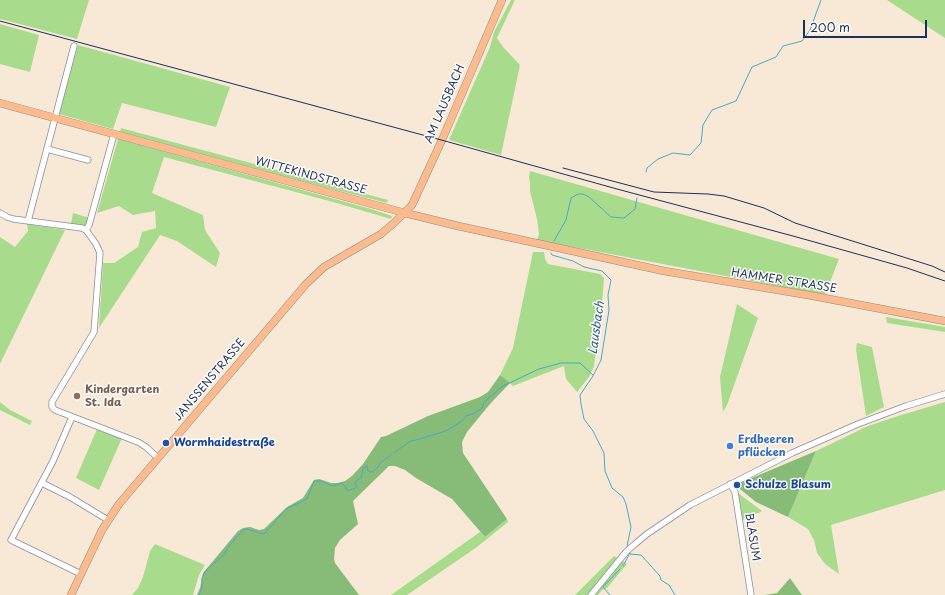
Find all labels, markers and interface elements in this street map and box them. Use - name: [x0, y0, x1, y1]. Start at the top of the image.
- scale bar: [805, 12, 929, 38]
- text: 200 m: [810, 18, 850, 36]
- street label: AM LAUSBACH: [422, 63, 468, 145]
- street label: WITTEKINDSTRASSE: [254, 155, 368, 197]
- street label: HAMMER STRASSE: [730, 266, 838, 296]
- water label: Lausbach: [586, 301, 608, 355]
- street label: JANSSENSTRASSE: [172, 336, 248, 424]
- place label: Kindergarten St. Ida: [85, 383, 159, 409]
- marker: Kindergarten St. Ida: [72, 391, 82, 401]
- place label: Erdbeeren pflücken: [738, 433, 794, 459]
- place label: Wormhaidestraße: [174, 436, 275, 450]
- marker: Wormhaidestraße: [161, 438, 171, 448]
- marker: Erdbeeren pflücken: [725, 441, 735, 451]
- place label: Schulze Blasum: [745, 478, 831, 492]
- marker: Schulze Blasum: [732, 480, 742, 490]
- street label: BLASUM: [742, 512, 762, 562]

